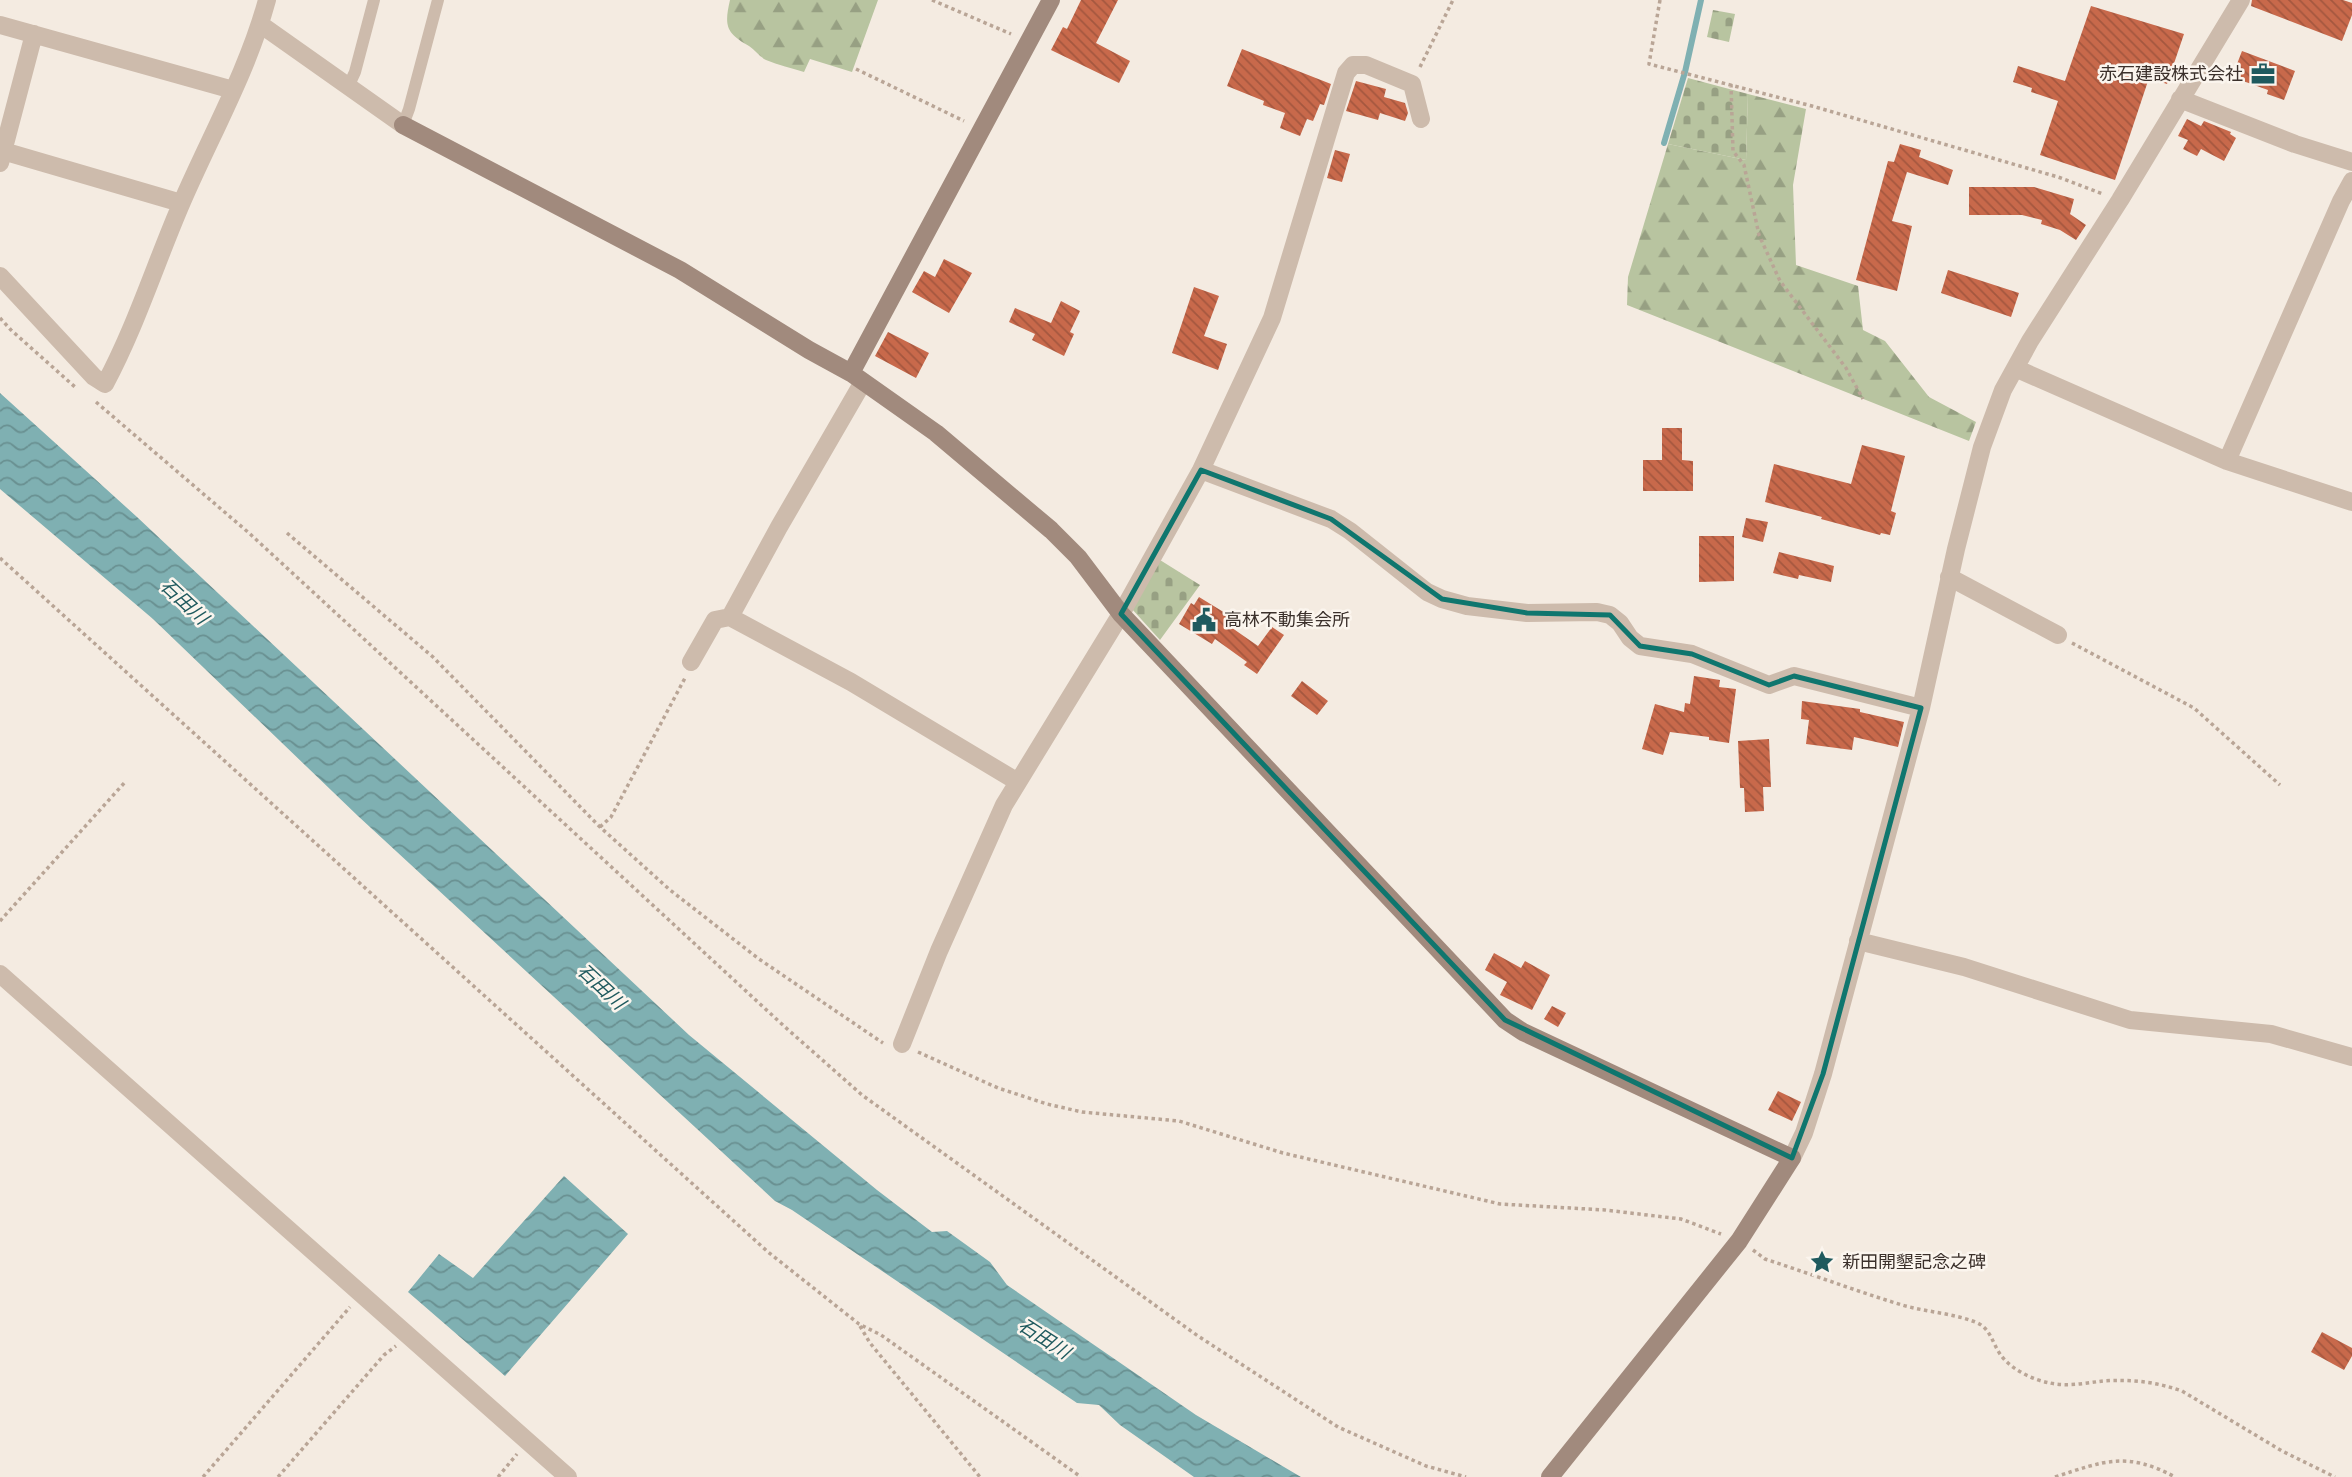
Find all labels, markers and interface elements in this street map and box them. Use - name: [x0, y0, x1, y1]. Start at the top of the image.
- office icon: 赤石建設株式会社: [2249, 60, 2277, 88]
- place label: 赤石建設株式会社: [2099, 63, 2243, 85]
- water label: 石田川: [156, 575, 214, 631]
- public building icon: 高林不動集会所: [1190, 606, 1218, 634]
- place label: 高林不動集会所: [1224, 609, 1350, 631]
- water label: 石田川: [573, 960, 631, 1016]
- place icon: 新田開墾記念之碑: [1808, 1248, 1836, 1276]
- place label: 新田開墾記念之碑: [1842, 1251, 1986, 1273]
- water label: 石田川: [1014, 1314, 1076, 1365]

